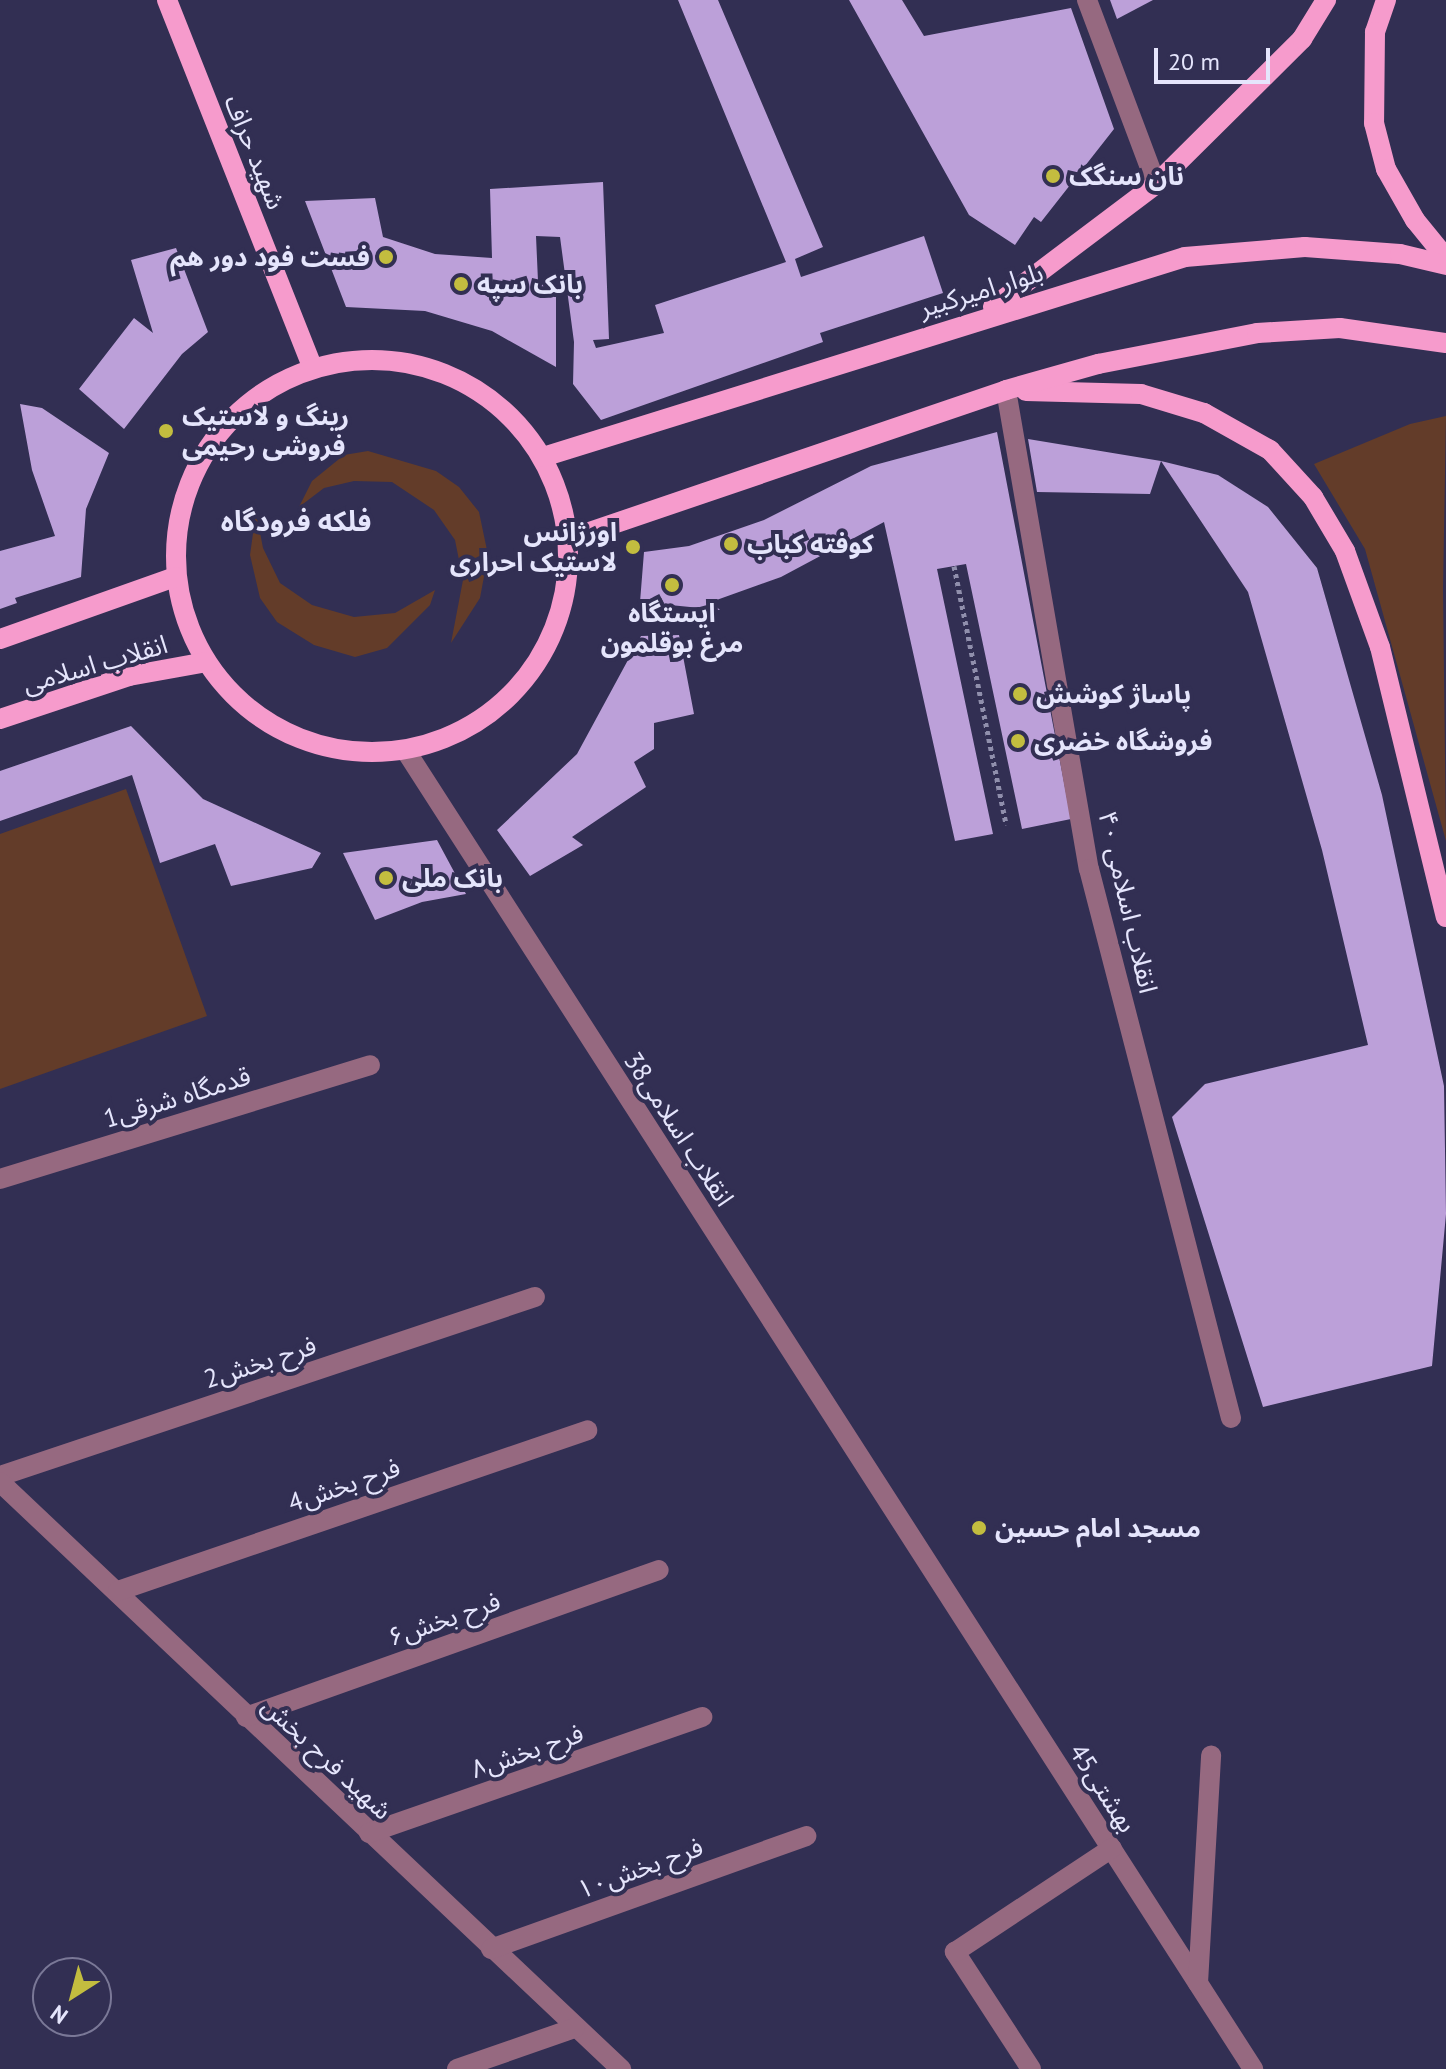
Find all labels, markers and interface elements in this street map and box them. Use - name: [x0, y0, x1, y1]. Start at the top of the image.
- scale bar: [1158, 32, 1274, 82]
- text: 20 m: [1168, 46, 1220, 77]
- street label: شهید حراف: [218, 90, 292, 214]
- place label: نان سنگک: [1069, 160, 1184, 192]
- marker: نان سنگک: [1044, 167, 1062, 185]
- place label: فست فود دور هم: [170, 241, 370, 273]
- marker: فست فود دور هم: [377, 248, 395, 266]
- street label: بلوار امیرکبیر: [915, 256, 1047, 324]
- place label: بانک سپه: [477, 268, 583, 300]
- marker: بانک سپه: [452, 275, 470, 293]
- place label: رینگ و لاستیک فروشی رحیمی: [182, 400, 349, 462]
- marker: رینگ و لاستیک فروشی رحیمی: [157, 422, 175, 440]
- district label: فلکه فرودگاه: [221, 504, 371, 538]
- place label: اورژانس لاستیک احرارى: [450, 516, 617, 578]
- place label: کوفته کباب: [747, 528, 874, 560]
- marker: کوفته کباب: [722, 535, 740, 553]
- marker: اورژانس لاستیک احرارى: [624, 538, 642, 556]
- marker: ایستگاه مرغ بوقلمون: [663, 576, 681, 594]
- place label: ایستگاه مرغ بوقلمون: [601, 597, 743, 658]
- street label: انقلاب اسلامی: [19, 628, 171, 700]
- place label: پاساژ کوشش: [1036, 678, 1191, 710]
- marker: پاساژ کوشش: [1011, 685, 1029, 703]
- place label: فروشگاه خضری: [1034, 725, 1212, 757]
- marker: فروشگاه خضری: [1009, 732, 1027, 750]
- street label: انقلاب اسلامی ۴۰: [1092, 808, 1164, 996]
- place label: بانک ملی: [402, 862, 503, 894]
- marker: بانک ملی: [377, 869, 395, 887]
- street label: 38انقلاب اسلامی: [618, 1046, 740, 1212]
- street label: 1قدمگاه شرقی: [100, 1060, 254, 1134]
- street label: 2فرح بخش: [200, 1329, 320, 1395]
- street label: 4فرح بخش: [284, 1451, 404, 1519]
- place label: مسجد امام حسین: [995, 1512, 1201, 1544]
- marker: مسجد امام حسین: [970, 1519, 988, 1537]
- street label: فرح بخش۶: [384, 1585, 504, 1653]
- street label: شهید فرح بخش: [256, 1690, 398, 1826]
- street label: فرح بخش۸: [467, 1717, 587, 1785]
- street label: بهشتی45: [1063, 1738, 1143, 1838]
- street label: فرح بخش۱۰: [573, 1831, 707, 1905]
- north arrow: [32, 1957, 112, 2037]
- text: N: [45, 1999, 73, 2030]

